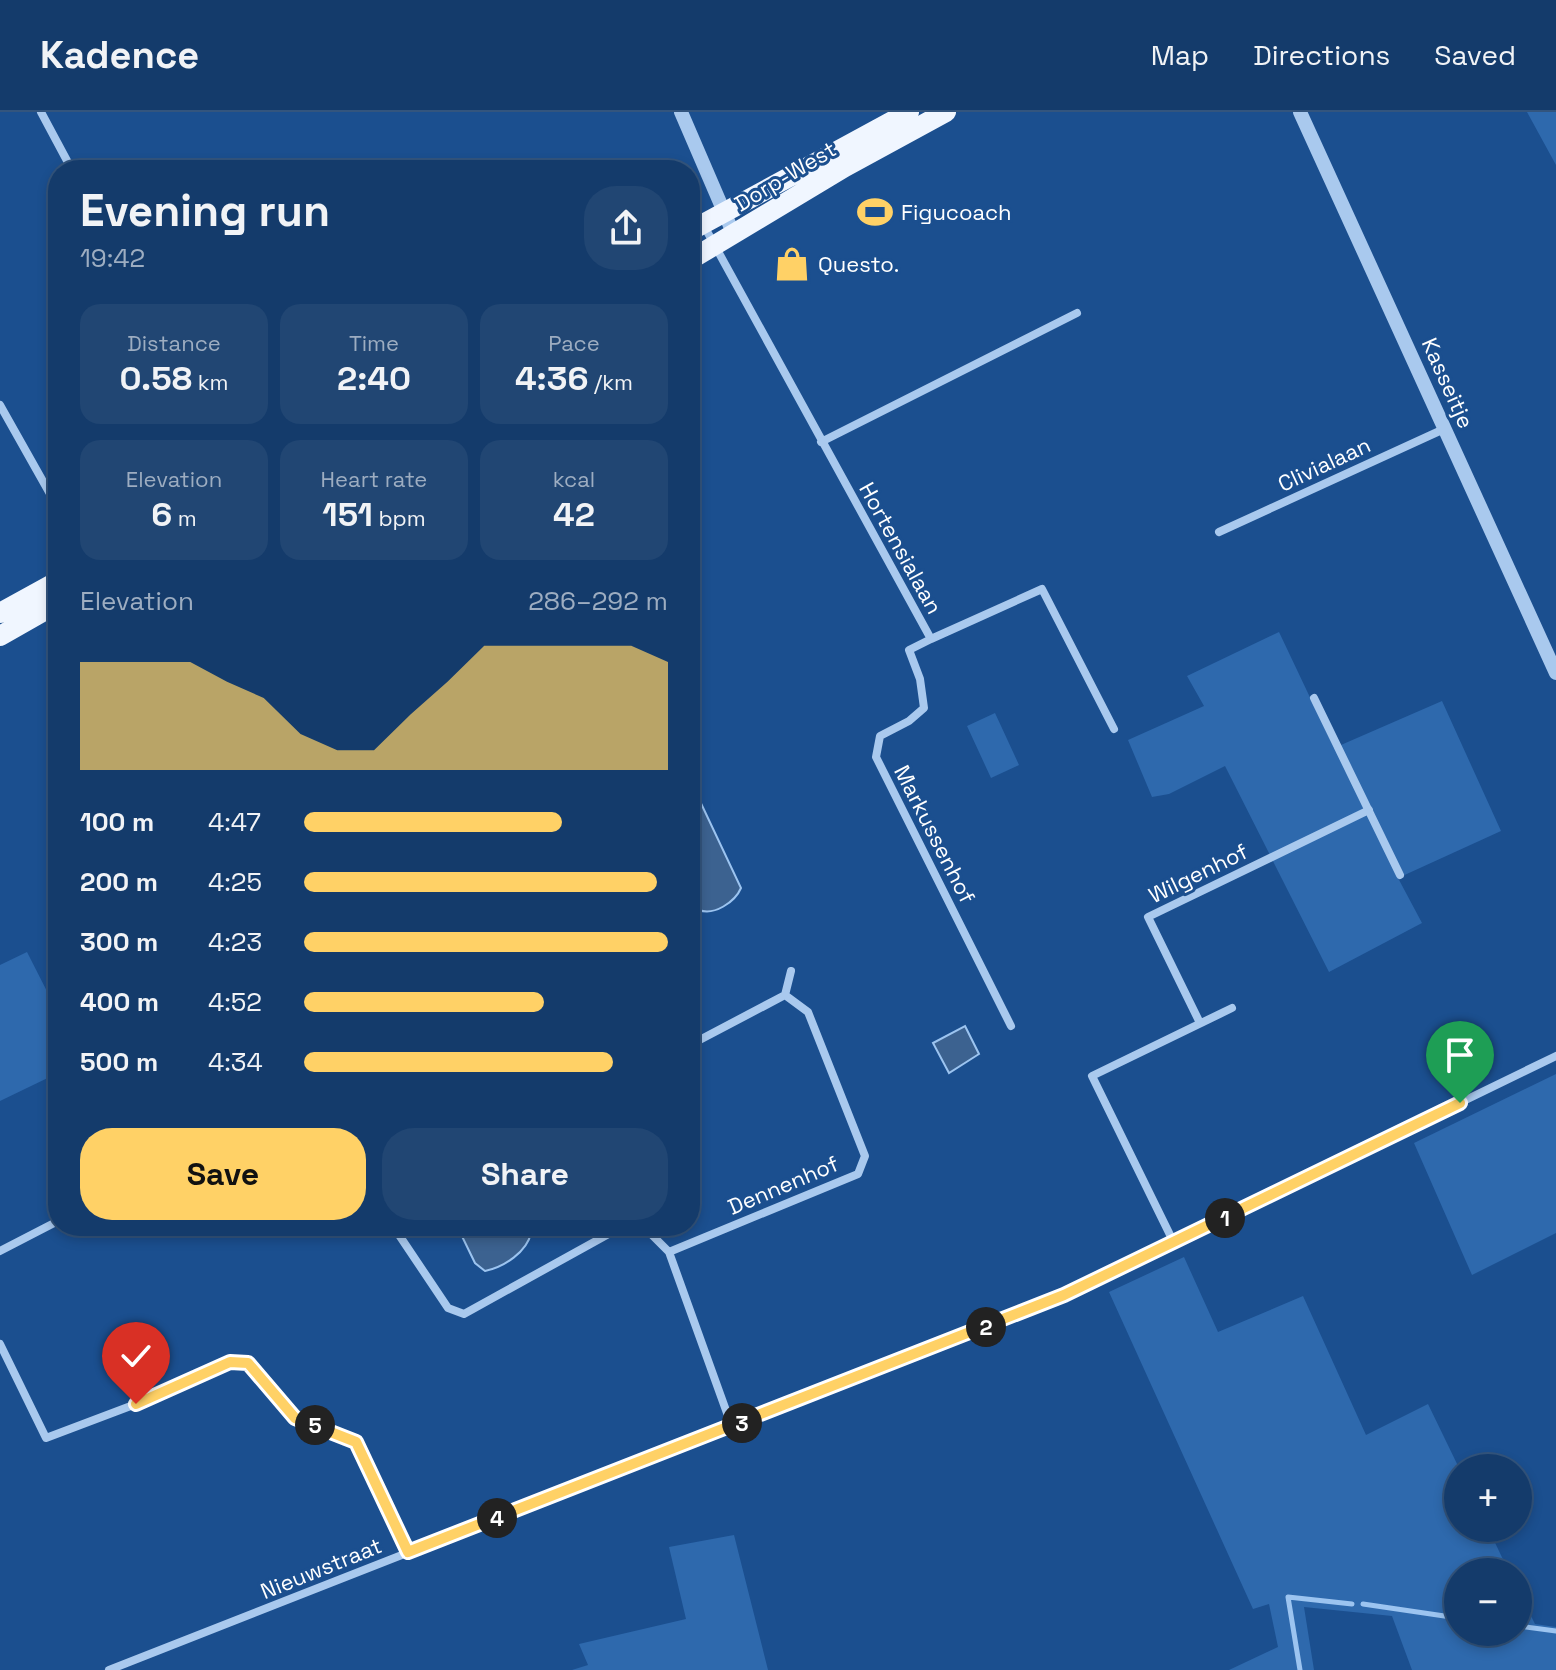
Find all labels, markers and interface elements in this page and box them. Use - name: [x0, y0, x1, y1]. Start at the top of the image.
- text: Kadence: [40, 31, 199, 79]
- text: Map: [1151, 37, 1209, 73]
- text: Directions: [1253, 37, 1390, 73]
- text: Saved: [1434, 37, 1516, 73]
- street label: Dorp-West: [729, 135, 841, 217]
- text: Evening run: [80, 183, 330, 239]
- button: share: [584, 186, 668, 270]
- sports icon: Figucoach: [856, 193, 894, 231]
- place label: Figucoach: [901, 198, 1012, 226]
- text: 19:42: [80, 241, 145, 275]
- shop icon: Questo.: [773, 245, 811, 283]
- place label: Questo.: [818, 250, 899, 278]
- text: Distance: [127, 329, 221, 357]
- text: Time: [349, 329, 399, 357]
- text: Pace: [548, 329, 600, 357]
- street label: Kasseitje: [1416, 333, 1480, 433]
- text: 0.58: [120, 357, 192, 400]
- text: 2:40: [337, 357, 411, 400]
- text: 4:36: [515, 357, 588, 400]
- text: km: [192, 368, 228, 396]
- text: /km: [588, 368, 633, 396]
- street label: Clivialaan: [1273, 430, 1375, 498]
- text: Elevation: [126, 465, 222, 493]
- text: Heart rate: [321, 465, 427, 493]
- text: kcal: [553, 465, 595, 493]
- street label: Hortensialaan: [853, 477, 949, 619]
- text: 6: [151, 493, 172, 536]
- text: 151: [322, 493, 373, 536]
- text: 42: [553, 493, 595, 536]
- text: m: [172, 504, 197, 532]
- text: bpm: [373, 504, 426, 532]
- text: Elevation: [80, 584, 194, 618]
- text: 286–292 m: [528, 584, 668, 618]
- street label: Markussenhof: [888, 760, 982, 908]
- text: 100 m: [80, 805, 154, 839]
- text: 4:47: [208, 805, 261, 839]
- street label: Wilgenhof: [1144, 837, 1252, 909]
- text: 200 m: [80, 865, 158, 899]
- text: 4:25: [208, 865, 262, 899]
- text: 300 m: [80, 925, 158, 959]
- text: 4:23: [208, 925, 262, 959]
- text: 400 m: [80, 985, 159, 1019]
- text: 4:52: [208, 985, 262, 1019]
- pin: [1426, 1021, 1494, 1103]
- icon: arrive: [1438, 1033, 1482, 1077]
- text: 500 m: [80, 1045, 158, 1079]
- text: 4:34: [208, 1045, 263, 1079]
- button: Save: [80, 1128, 366, 1220]
- button: Share: [382, 1128, 668, 1220]
- street label: Dennenhof: [723, 1149, 843, 1221]
- pin: 1: [1205, 1198, 1245, 1238]
- text: 1: [1220, 1204, 1230, 1232]
- pin: 2: [966, 1307, 1006, 1347]
- text: 2: [979, 1313, 993, 1341]
- pin: [102, 1322, 170, 1404]
- icon: check: [114, 1334, 158, 1378]
- pin: 3: [722, 1403, 762, 1443]
- pin: 5: [295, 1405, 335, 1445]
- text: 3: [735, 1409, 749, 1437]
- text: 5: [308, 1411, 322, 1439]
- map controls: [1444, 1454, 1532, 1646]
- button: +: [1444, 1454, 1532, 1542]
- pin: 4: [477, 1498, 517, 1538]
- text: 4: [490, 1504, 504, 1532]
- street label: Nieuwstraat: [256, 1531, 386, 1605]
- button: −: [1444, 1558, 1532, 1646]

